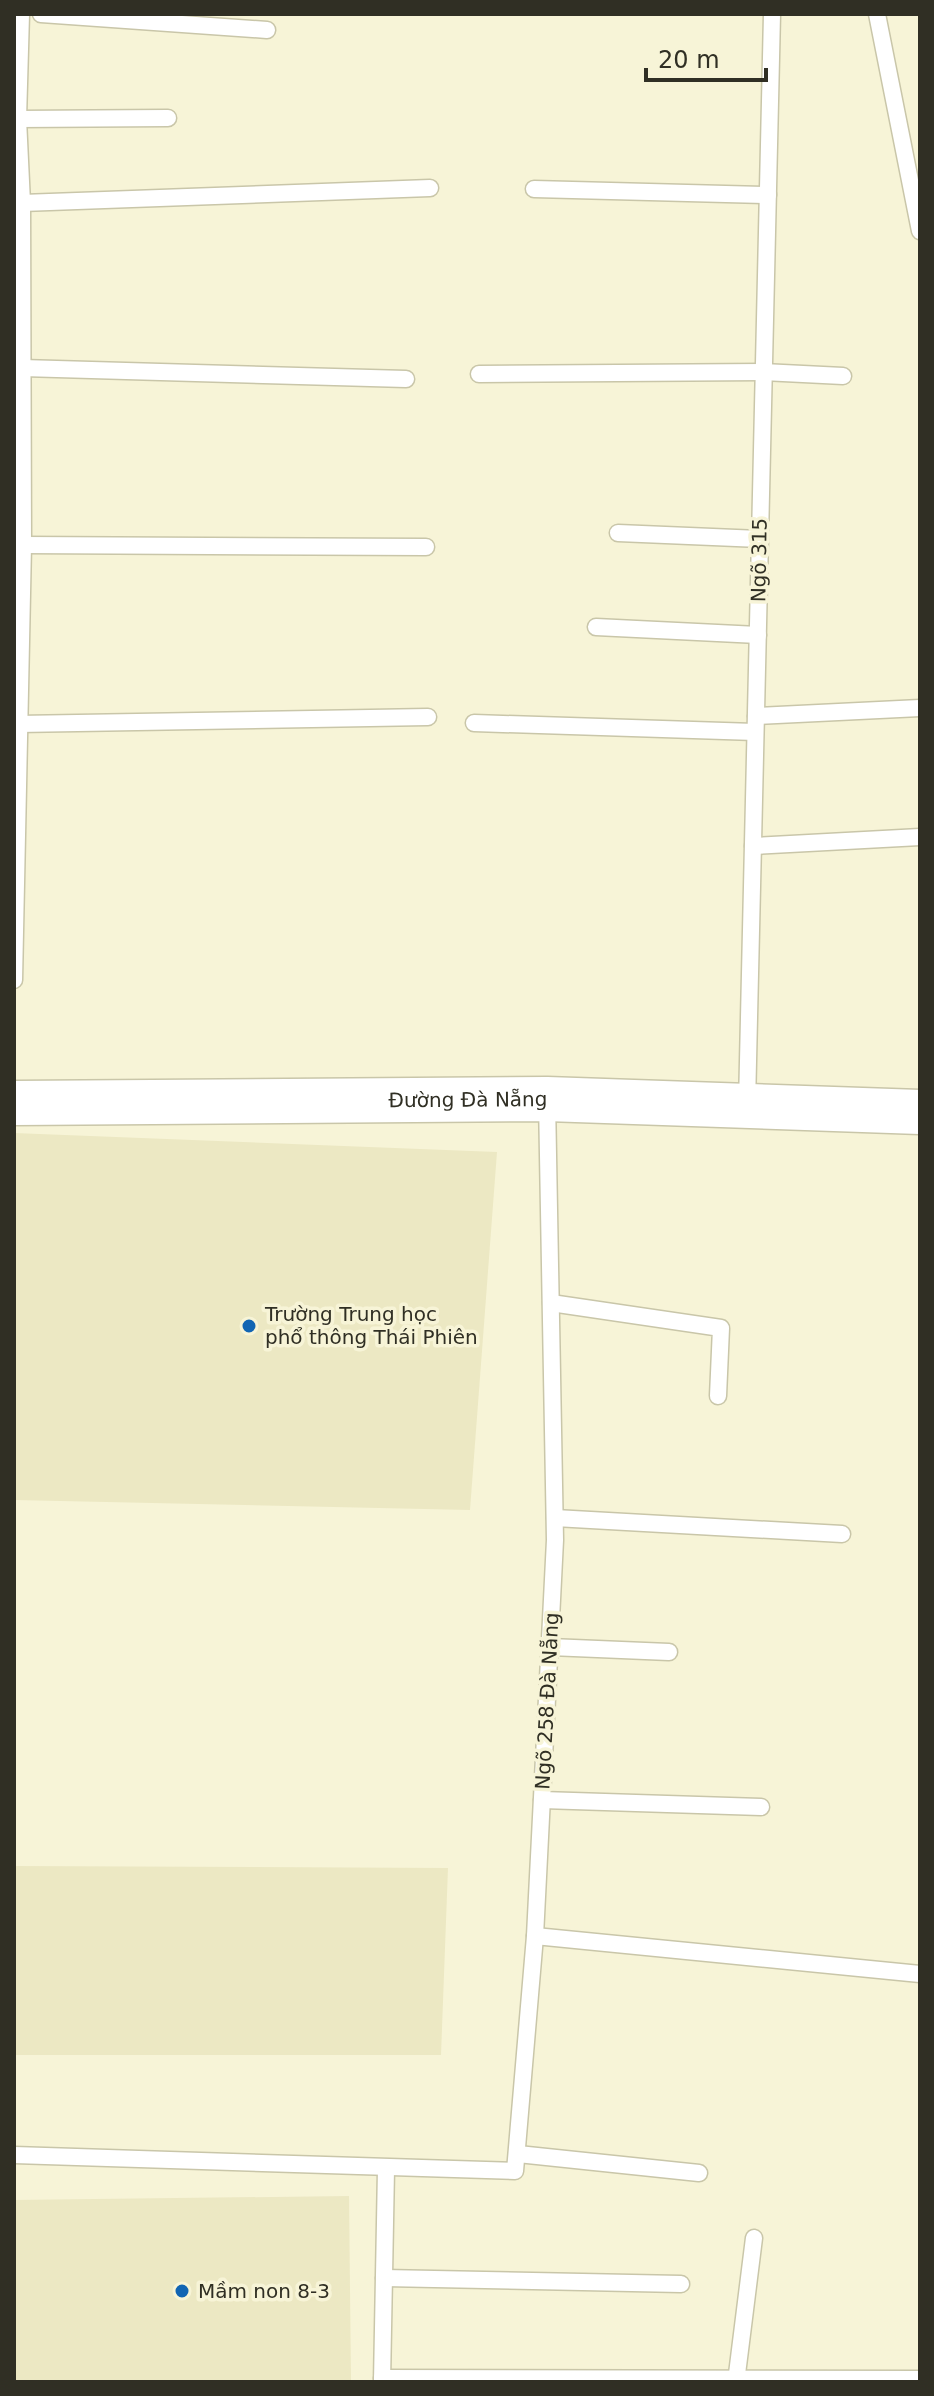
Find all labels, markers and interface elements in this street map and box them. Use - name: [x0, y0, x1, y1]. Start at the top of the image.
- scale bar: [646, 32, 766, 82]
- text: 20 m: [658, 46, 720, 74]
- street label: Ngõ 315: [746, 518, 772, 602]
- street label: Đường Đà Nẵng: [388, 1087, 548, 1112]
- place label: Trường Trung học phổ thông Thái Phiên: [264, 1302, 478, 1349]
- marker: Trường Trung học phổ thông Thái Phiên: [240, 1317, 258, 1335]
- street label: Ngõ 258 Đà Nẵng: [530, 1612, 564, 1790]
- place label: Mầm non 8-3: [198, 2279, 330, 2303]
- marker: Mầm non 8-3: [173, 2282, 191, 2300]

